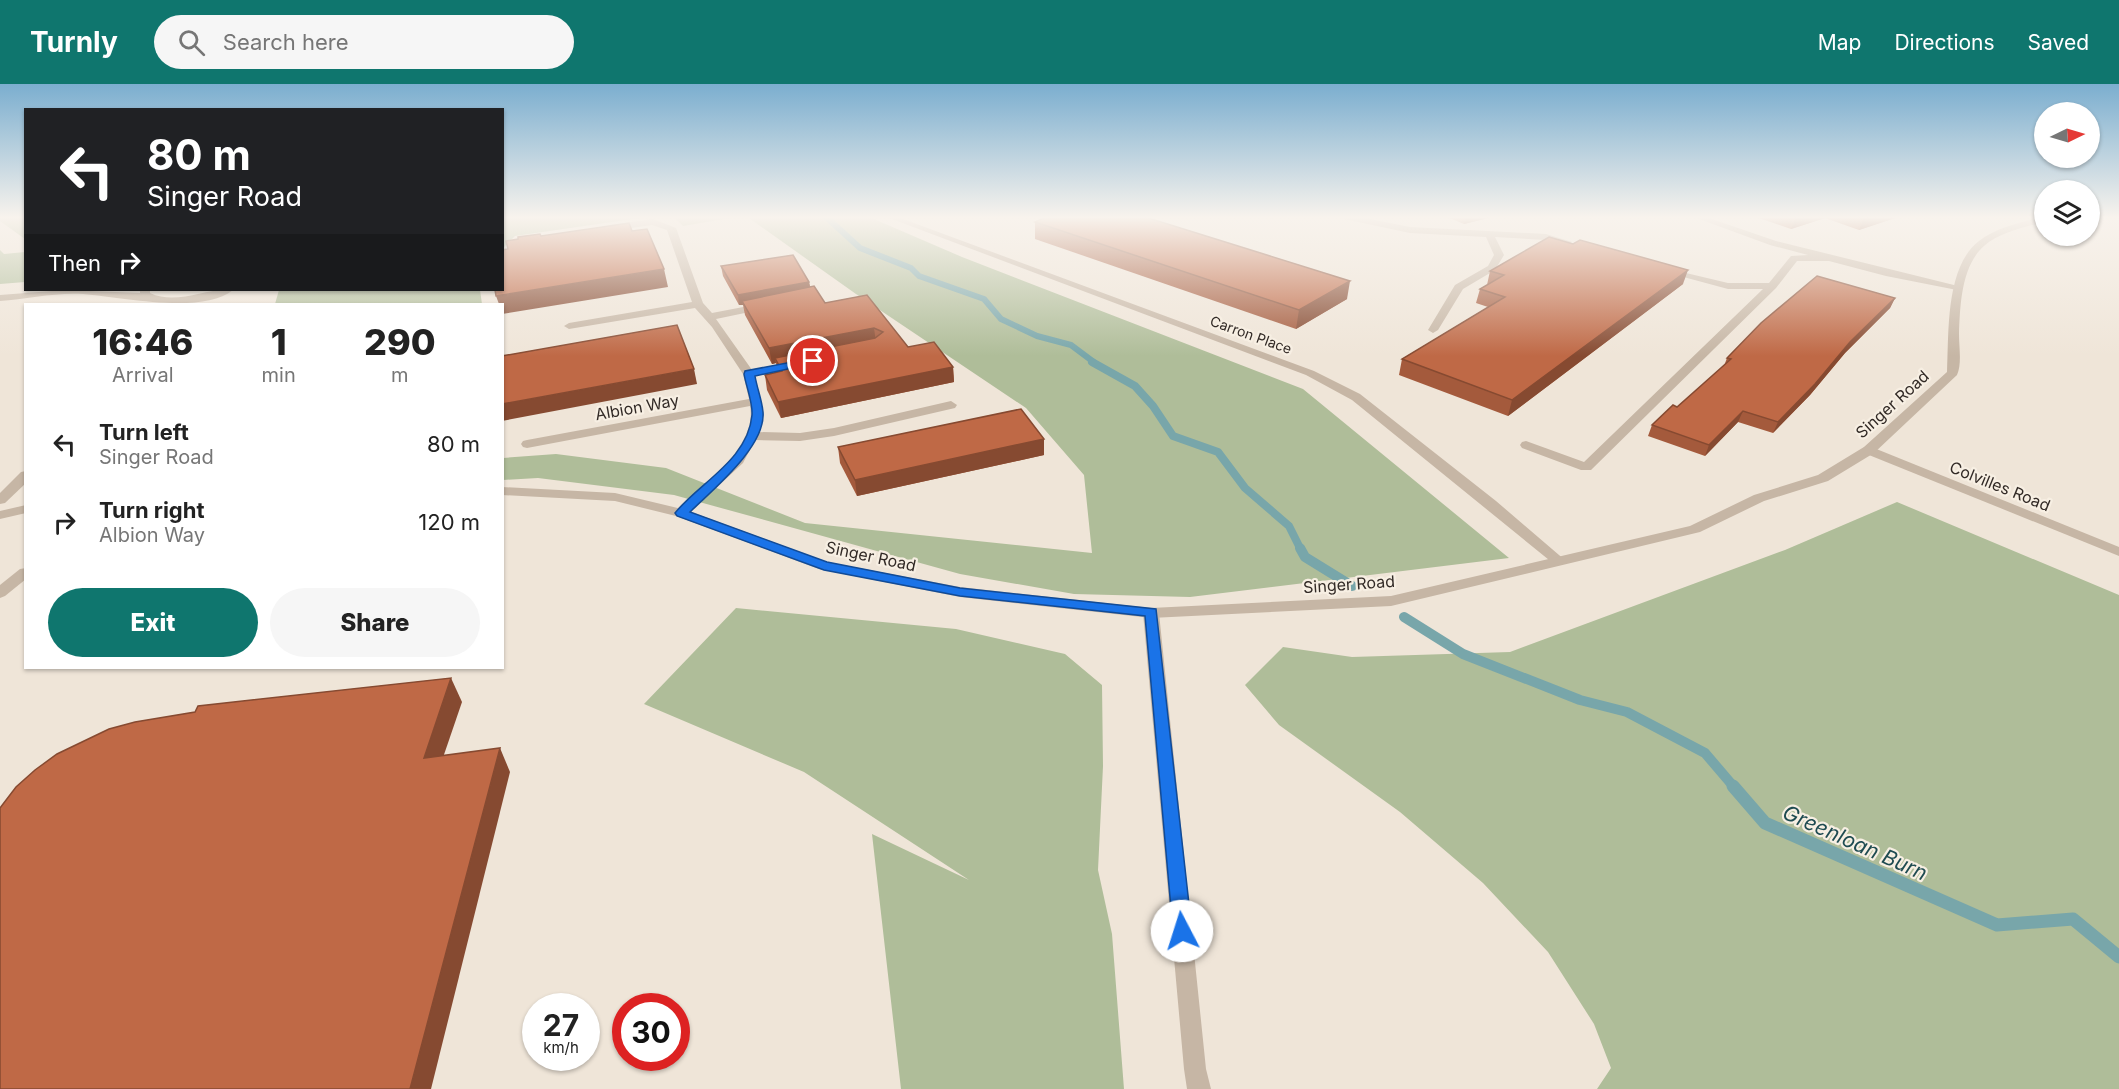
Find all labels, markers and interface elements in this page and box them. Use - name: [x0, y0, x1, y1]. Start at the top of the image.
- search box: [154, 15, 574, 69]
- text: Turnly: [30, 25, 118, 59]
- icon: search: [175, 26, 208, 59]
- text: Search here: [223, 29, 349, 55]
- text: Map: [1818, 30, 1861, 55]
- text: Directions: [1894, 30, 1995, 55]
- text: Saved: [2028, 30, 2089, 55]
- north arrow: [2034, 102, 2100, 168]
- map controls: [2034, 102, 2100, 246]
- text: 80 m: [147, 129, 251, 180]
- icon: left: [48, 132, 126, 210]
- text: Singer Road: [147, 180, 302, 213]
- button: layers: [2034, 180, 2100, 246]
- icon: right: [113, 246, 146, 279]
- text: Then: [48, 250, 101, 276]
- street label: Carron Place: [1208, 312, 1294, 357]
- text: 16:46: [92, 320, 193, 364]
- text: 1: [271, 320, 287, 364]
- text: 290: [364, 320, 436, 364]
- pin: [787, 335, 838, 386]
- icon: arrive: [796, 344, 829, 377]
- text: Arrival: [112, 363, 174, 387]
- text: min: [262, 363, 296, 387]
- text: m: [391, 363, 409, 387]
- street label: Singer Road: [1851, 366, 1933, 442]
- street label: Albion Way: [593, 390, 681, 424]
- text: Turn left: [99, 419, 189, 445]
- icon: left: [48, 428, 81, 461]
- text: 80 m: [427, 431, 480, 457]
- text: Singer Road: [99, 445, 214, 469]
- street label: Colvilles Road: [1947, 457, 2053, 515]
- text: Turn right: [99, 497, 205, 523]
- icon: right: [48, 506, 81, 539]
- text: 120 m: [418, 509, 480, 535]
- text: Albion Way: [99, 523, 205, 547]
- street label: Singer Road: [824, 537, 918, 575]
- street label: Singer Road: [1302, 571, 1396, 597]
- button: Exit: [48, 588, 258, 657]
- button: Share: [270, 588, 480, 657]
- water label: Greenloan Burn: [1779, 799, 1931, 886]
- position arrow: [1150, 899, 1214, 963]
- speed limit sign: 30: [612, 993, 690, 1071]
- text: 27: [543, 1007, 579, 1043]
- text: km/h: [543, 1038, 579, 1057]

